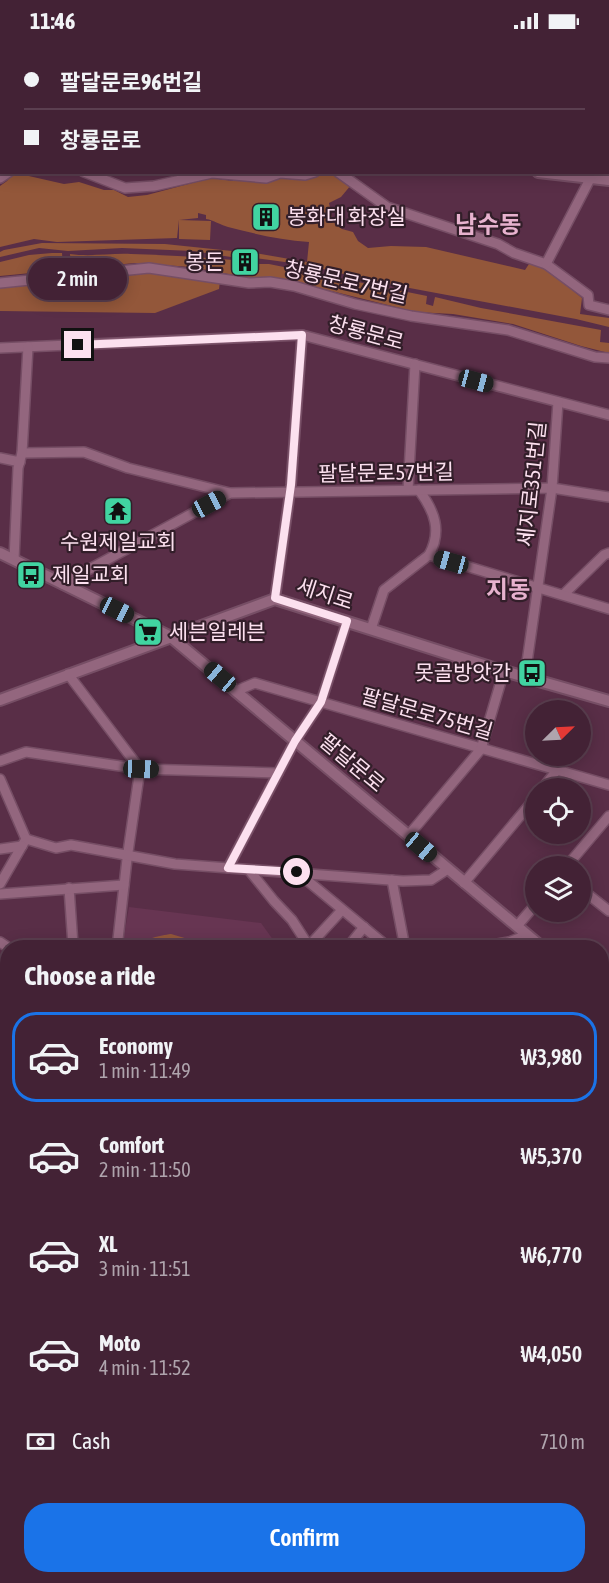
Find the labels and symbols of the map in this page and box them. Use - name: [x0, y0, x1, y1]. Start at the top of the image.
- building icon: 봉화대 화장실: [250, 201, 282, 233]
- place label: 봉화대 화장실: [287, 204, 406, 228]
- district label: 남수동: [455, 211, 521, 238]
- building icon: 봉돈: [229, 246, 261, 278]
- place label: 봉돈: [185, 249, 224, 273]
- street label: 창룡문로7번길: [282, 255, 410, 307]
- callout: 2 min: [28, 258, 128, 300]
- street label: 창룡문로: [326, 310, 407, 354]
- route end: [64, 331, 91, 358]
- car: [456, 368, 496, 394]
- street label: 세지로351번길: [512, 420, 550, 548]
- street label: 팔달문로57번길: [318, 459, 454, 485]
- car: [189, 488, 229, 520]
- temple icon: 수원제일교회: [102, 495, 134, 527]
- place label: 수원제일교회: [60, 529, 176, 553]
- car: [431, 548, 471, 576]
- bus stop icon: 제일교회: [15, 559, 47, 591]
- place label: 제일교회: [52, 562, 129, 586]
- street label: 세지로: [294, 573, 357, 613]
- district label: 지동: [486, 576, 530, 603]
- car: [97, 594, 137, 626]
- supermarket icon: 세븐일레븐: [132, 616, 164, 648]
- place label: 세븐일레븐: [169, 619, 266, 643]
- bus stop icon: 못골방앗간: [516, 657, 548, 689]
- car: [200, 659, 240, 695]
- place label: 못골방앗간: [414, 660, 511, 684]
- street label: 팔달문로75번길: [359, 683, 496, 743]
- north arrow: [525, 700, 591, 766]
- street label: 팔달문로: [315, 728, 390, 796]
- car: [123, 759, 159, 779]
- car: [401, 829, 441, 865]
- route start: [283, 858, 310, 885]

